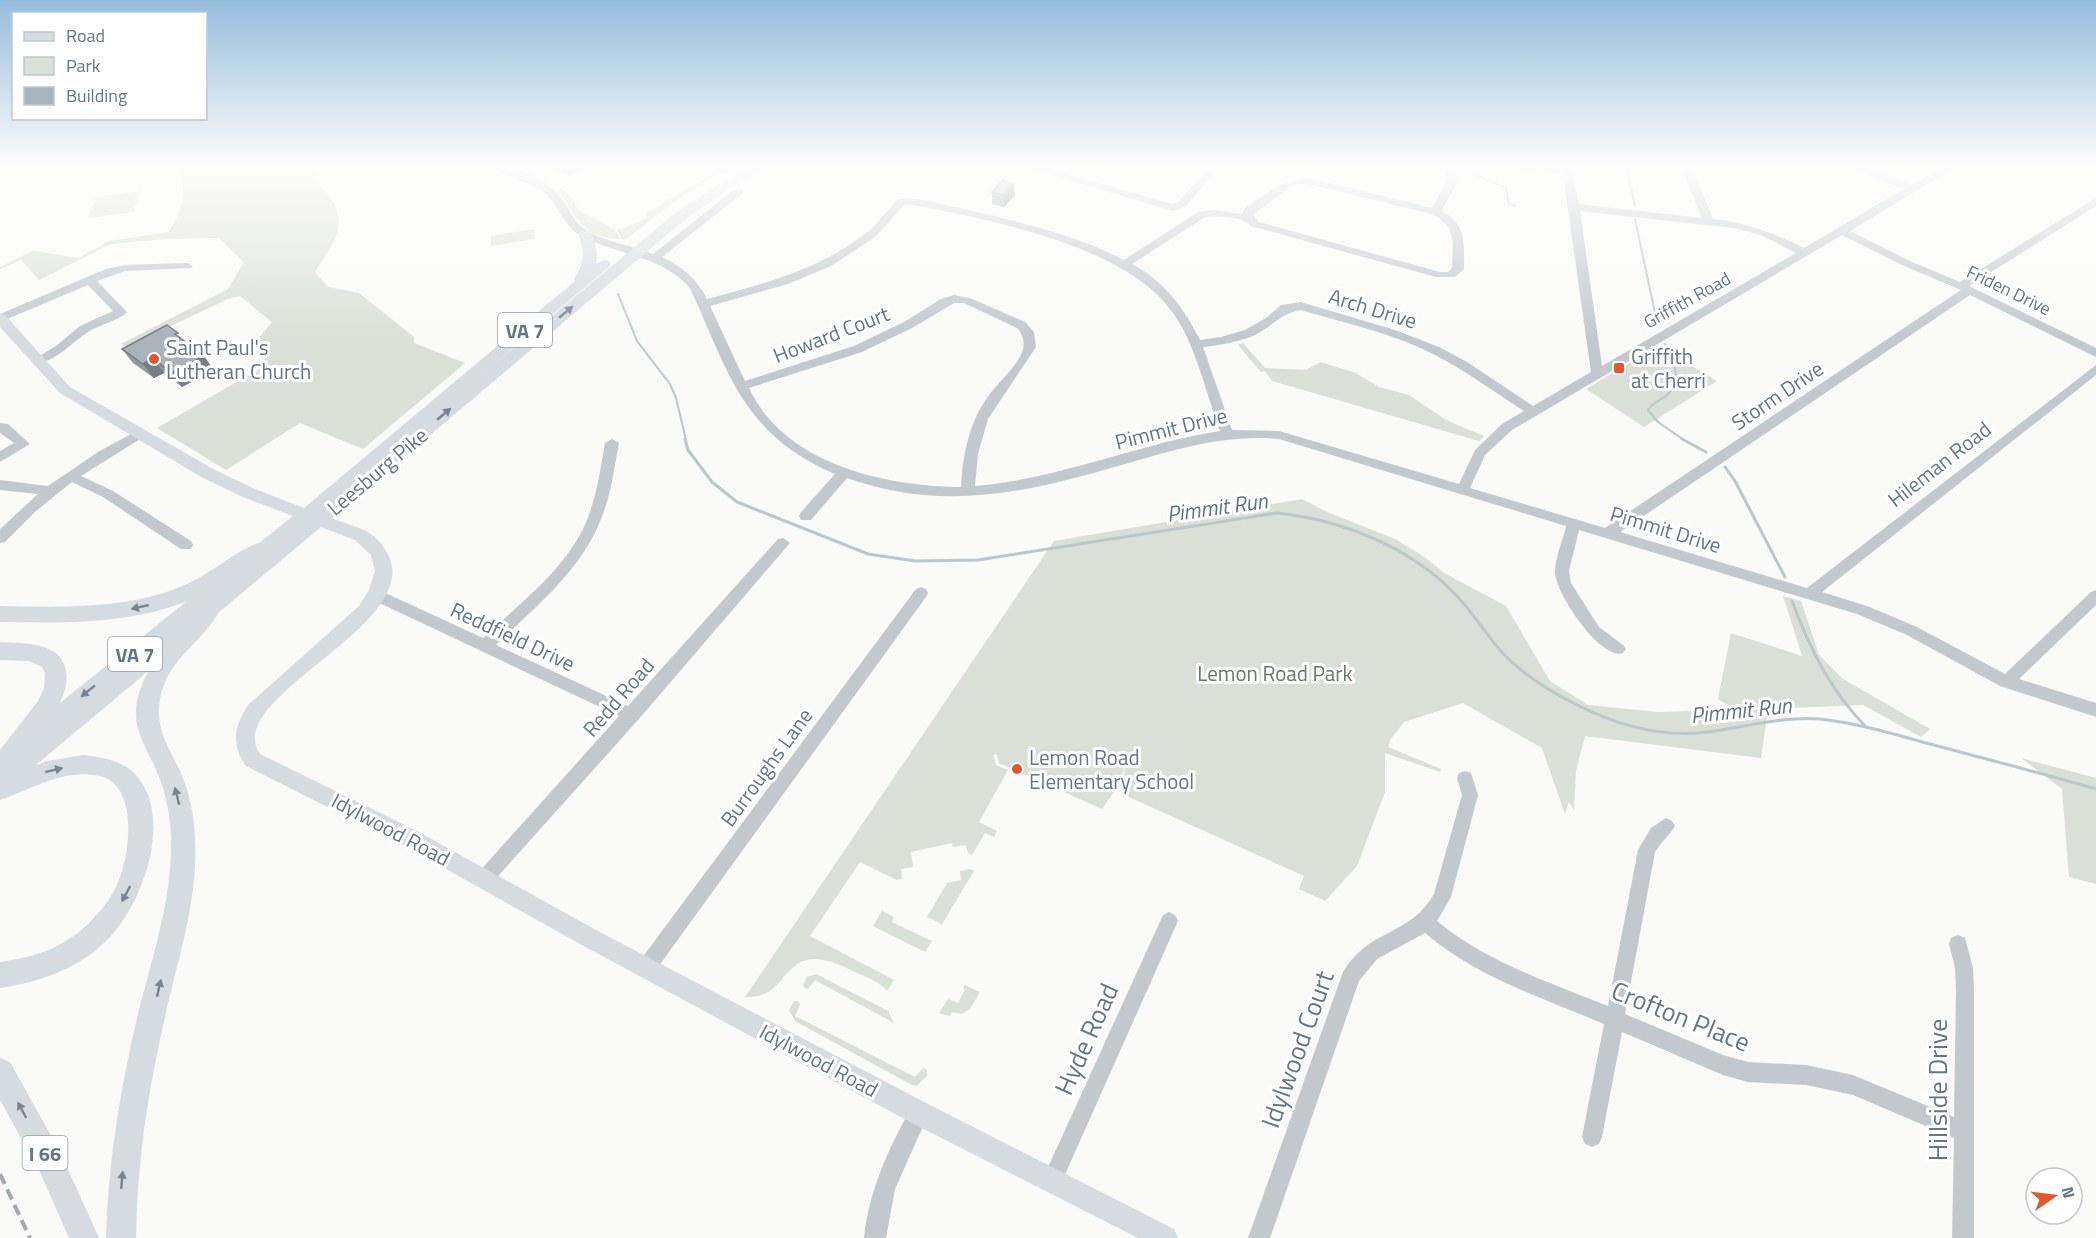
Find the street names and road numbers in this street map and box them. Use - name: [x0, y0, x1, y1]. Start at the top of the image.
- street label: Friden Drive: [1962, 258, 2056, 322]
- street label: Griffith Road: [1638, 265, 1736, 335]
- street label: Arch Drive: [1325, 279, 1421, 337]
- street label: Howard Court: [768, 297, 894, 371]
- road number: VA 7: [498, 313, 552, 347]
- street label: Storm Drive: [1725, 352, 1829, 438]
- street label: Pimmit Drive: [1111, 399, 1231, 457]
- street label: Hileman Road: [1880, 413, 1998, 515]
- street label: Leesburg Pike: [320, 419, 434, 523]
- street label: Pimmit Drive: [1606, 497, 1726, 561]
- street label: Reddfield Drive: [445, 593, 581, 679]
- road number: VA 7: [108, 637, 162, 671]
- street label: Redd Road: [575, 650, 661, 744]
- street label: Burroughs Lane: [712, 701, 820, 833]
- street label: Idylwood Road: [326, 784, 456, 874]
- street label: Idylwood Court: [1251, 965, 1343, 1133]
- street label: Crofton Place: [1606, 970, 1756, 1062]
- street label: Hyde Road: [1044, 977, 1128, 1101]
- street label: Idylwood Road: [754, 1015, 884, 1105]
- street label: Hillside Drive: [1918, 1019, 1957, 1161]
- road number: I 66: [22, 1136, 68, 1170]

